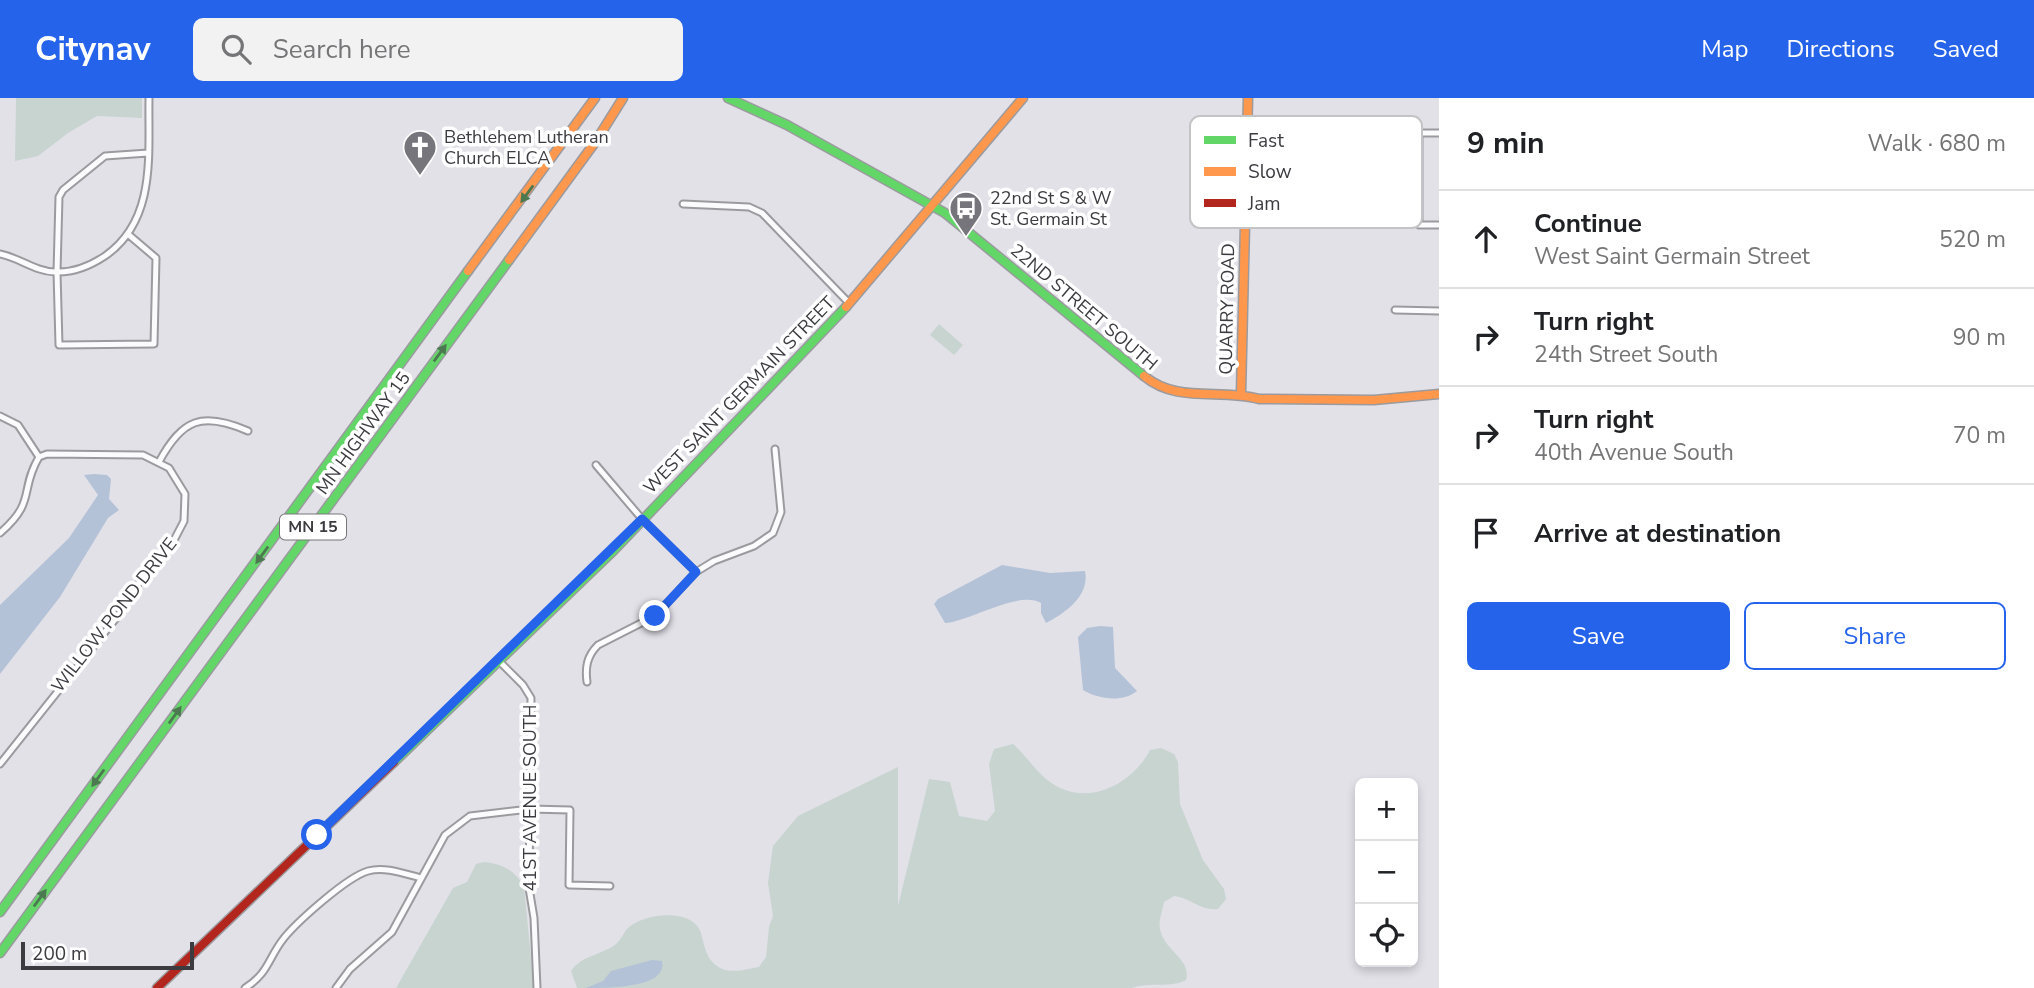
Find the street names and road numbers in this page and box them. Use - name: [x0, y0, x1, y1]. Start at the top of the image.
- street label: 22ND STREET SOUTH: [1005, 238, 1163, 376]
- street label: QUARRY ROAD: [1214, 243, 1240, 375]
- street label: WEST SAINT GERMAIN STREET: [638, 291, 840, 499]
- street label: MN HIGHWAY 15: [310, 367, 416, 499]
- road number: MN 15: [280, 514, 346, 540]
- street label: WILLOW POND DRIVE: [46, 533, 182, 697]
- street label: 41ST AVENUE SOUTH: [518, 705, 542, 891]

